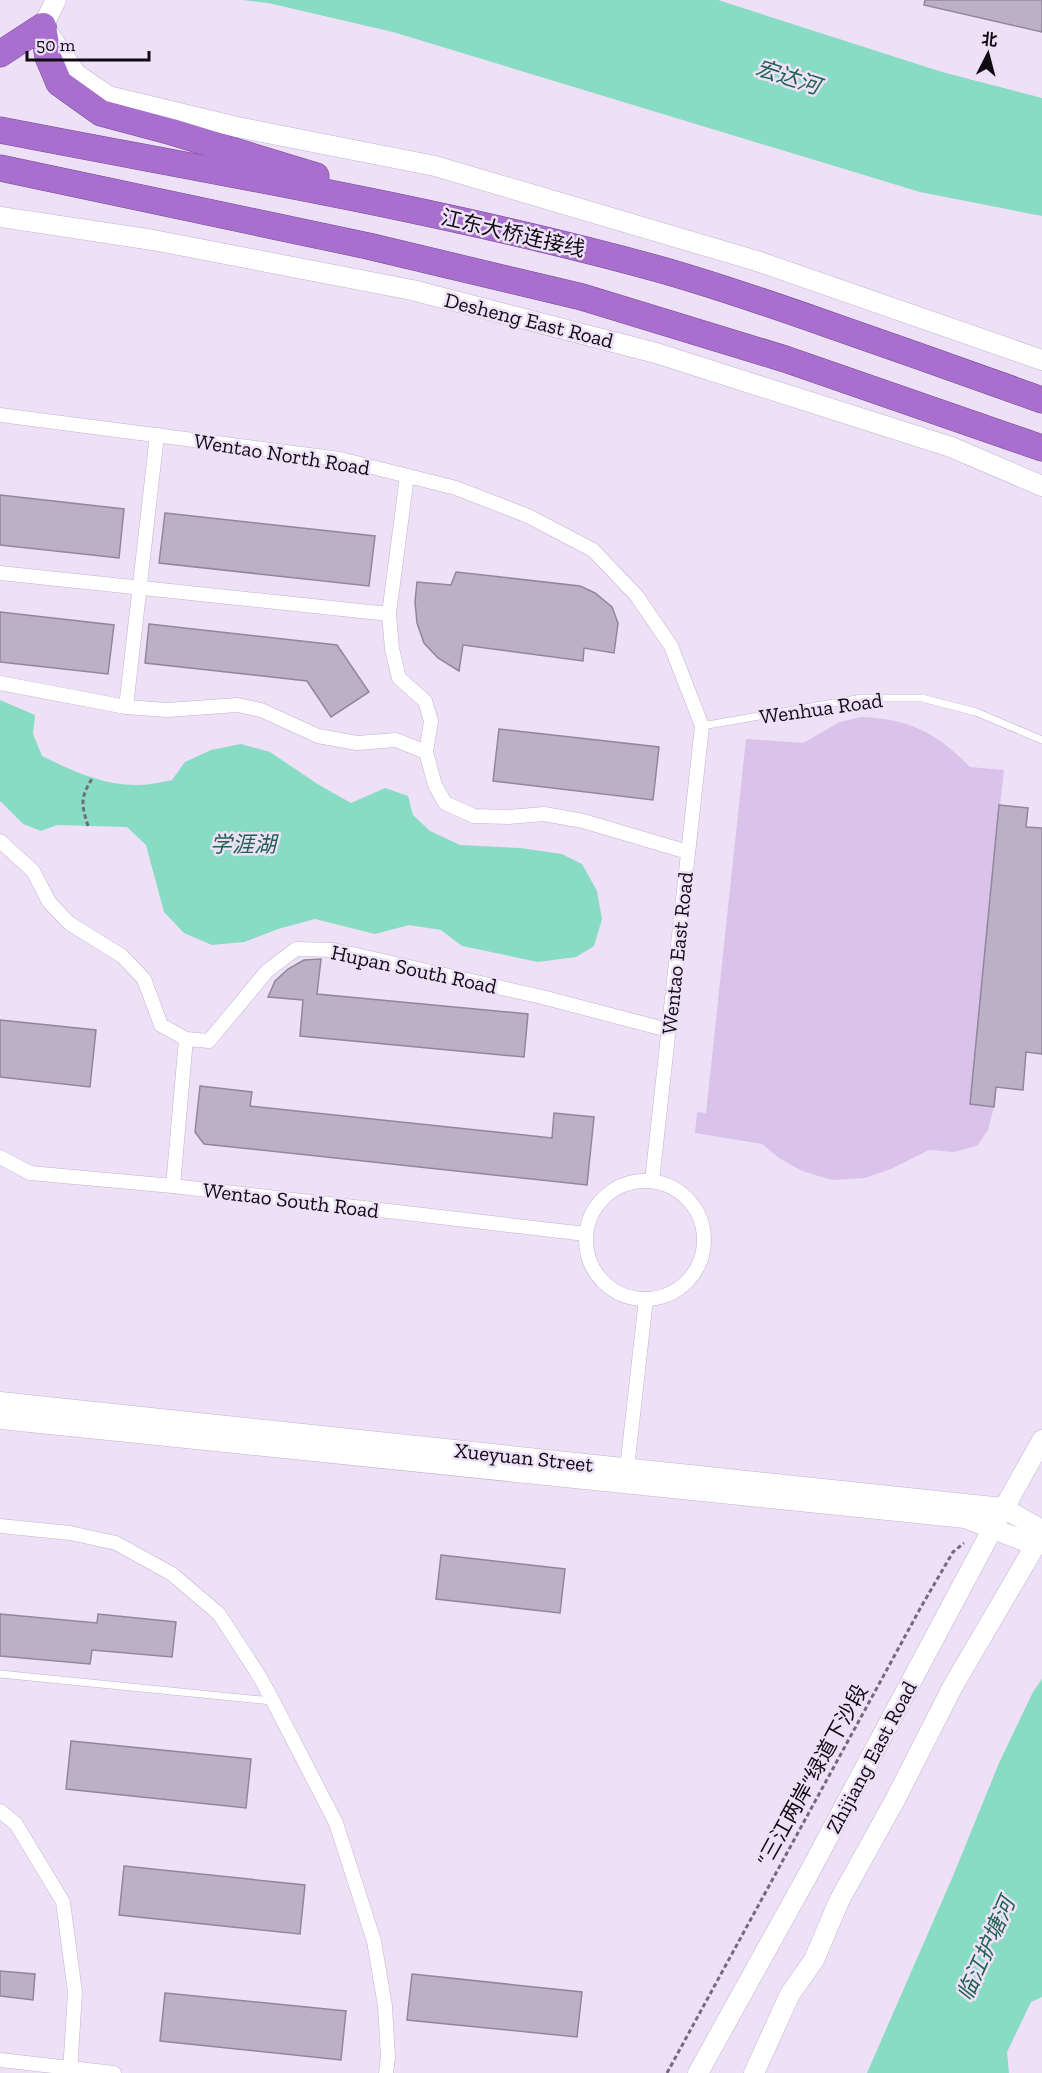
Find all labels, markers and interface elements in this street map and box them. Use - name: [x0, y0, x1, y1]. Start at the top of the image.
- scale bar: [27, 24, 148, 62]
- north arrow: [958, 24, 1018, 84]
- text: 北: [981, 29, 998, 50]
- text: 50 m: [36, 34, 76, 56]
- water label: 宏达河: [752, 54, 827, 101]
- street label: 江东大桥连接线: [439, 204, 587, 262]
- street label: Desheng East Road: [442, 287, 617, 353]
- street label: Wentao North Road: [192, 428, 372, 480]
- street label: Wenhua Road: [758, 687, 885, 729]
- water label: 学涯湖: [210, 831, 279, 858]
- street label: Wentao East Road: [656, 870, 698, 1036]
- street label: Hupan South Road: [329, 939, 500, 999]
- street label: Wentao South Road: [202, 1177, 381, 1223]
- street label: Xueyuan Street: [453, 1437, 595, 1477]
- street label: Zhijiang East Road: [820, 1676, 923, 1838]
- street label: “三江两岸”绿道下沙段: [752, 1680, 872, 1870]
- water label: 临江护塘河: [951, 1890, 1022, 2005]

